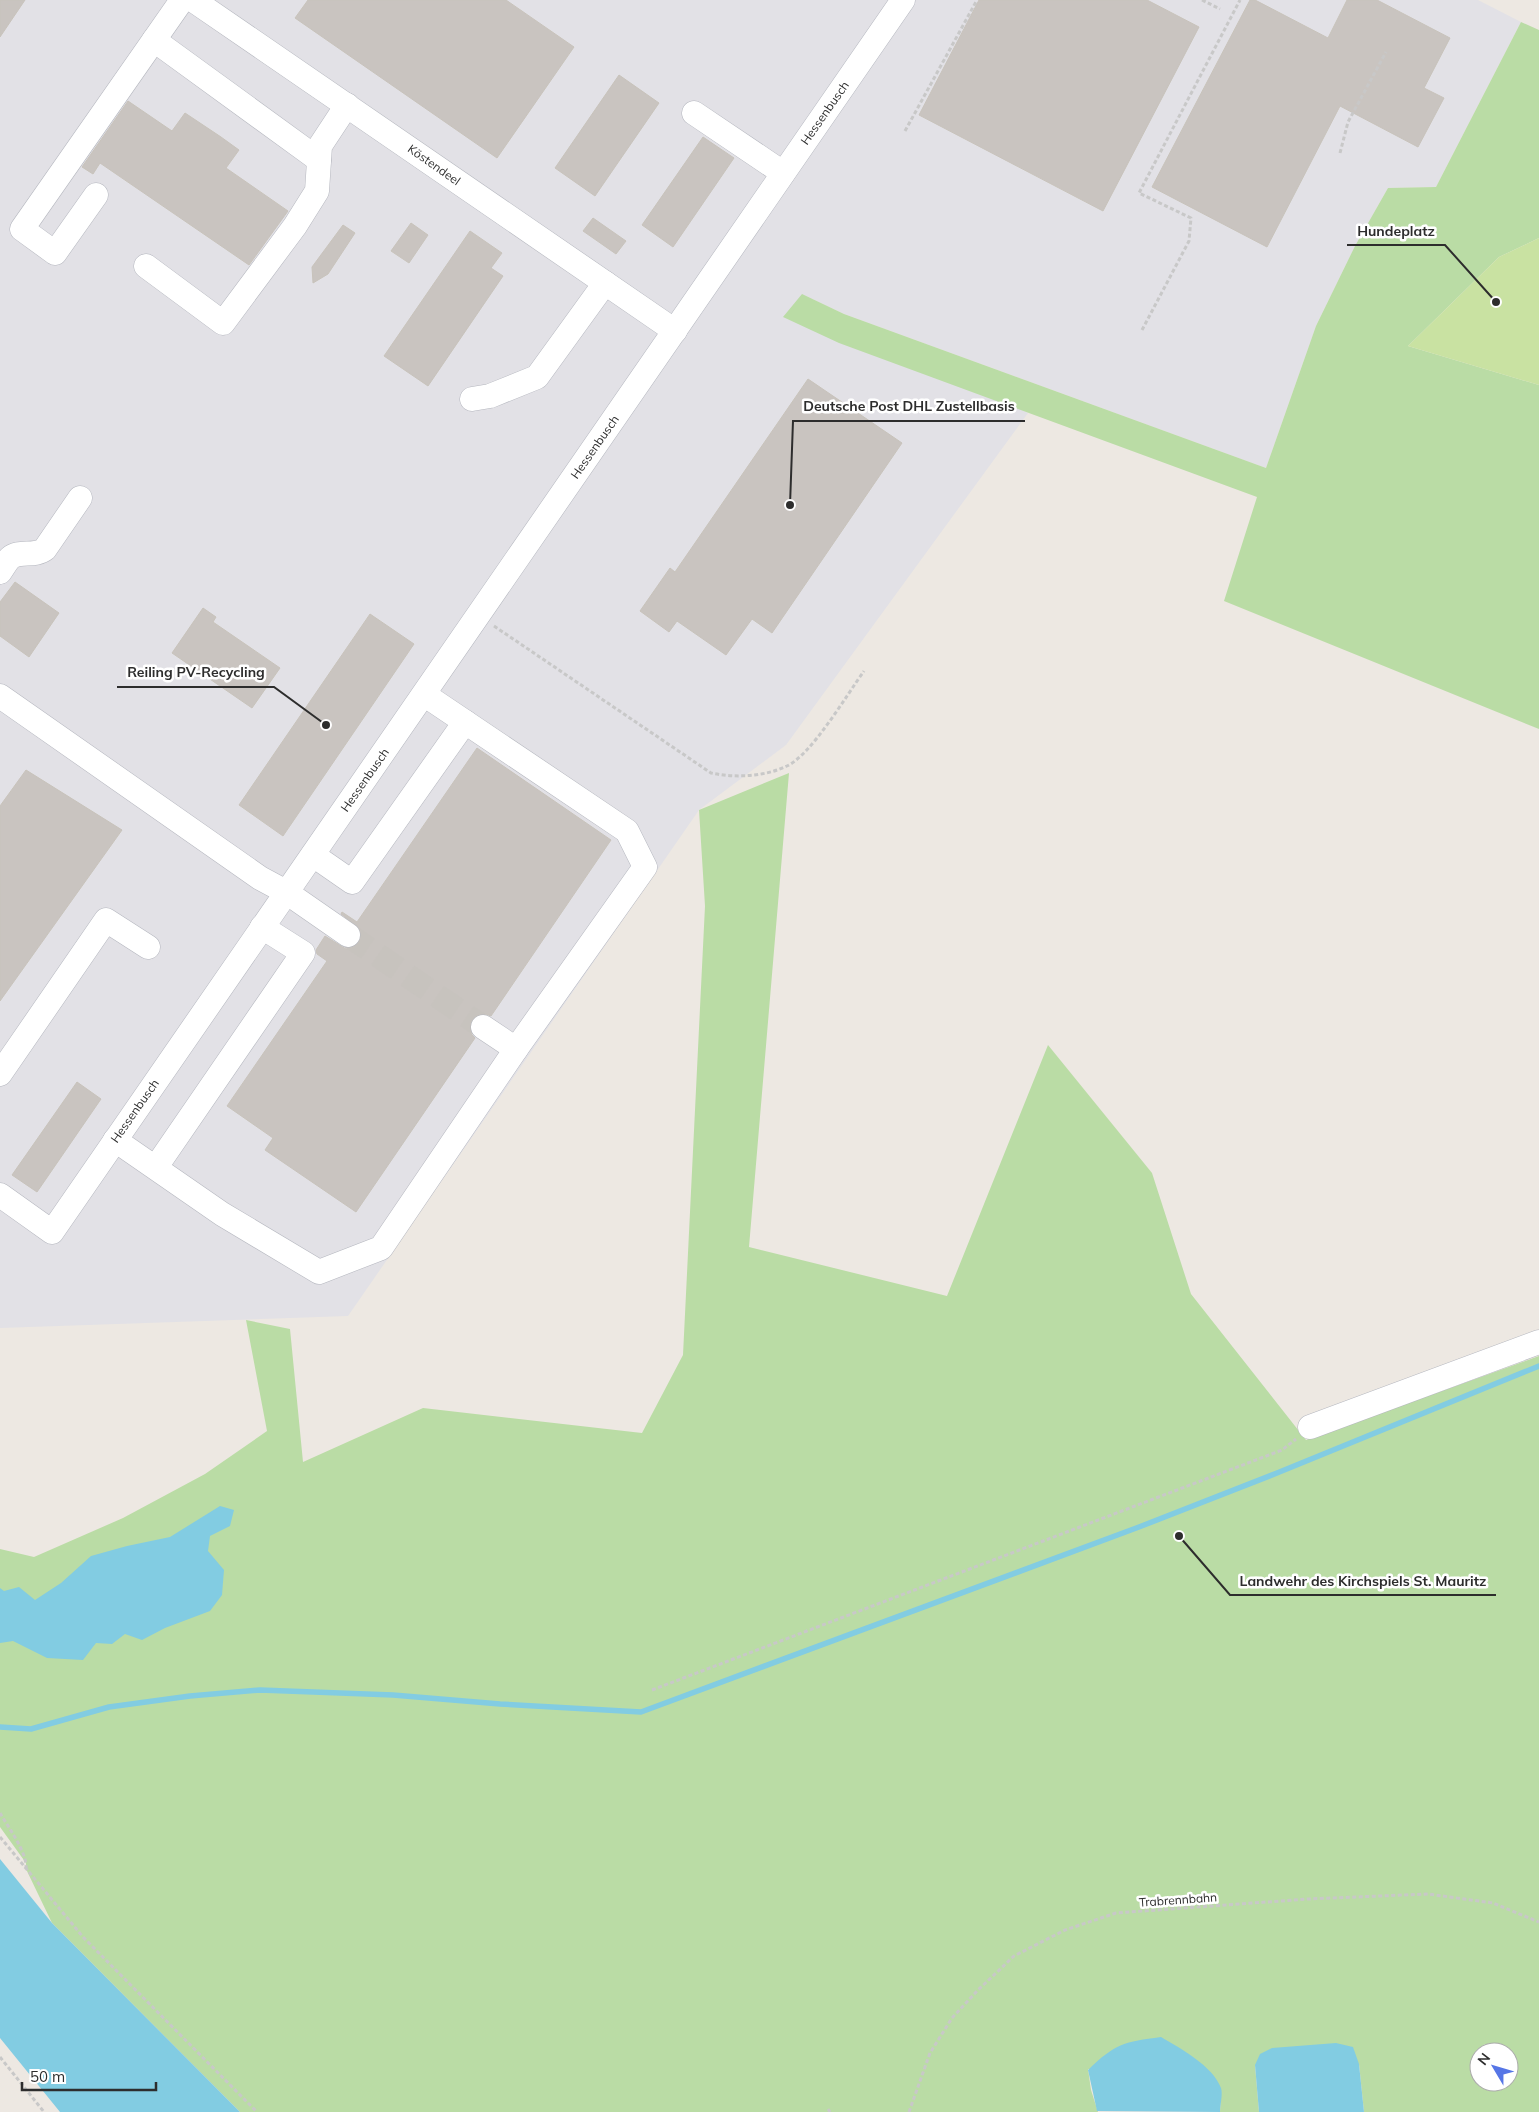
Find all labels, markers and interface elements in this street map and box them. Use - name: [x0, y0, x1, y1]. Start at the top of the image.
- street label: Hessenbusch: [797, 78, 852, 147]
- street label: Köstendeel: [405, 141, 464, 188]
- callout: Hundeplatz: [1347, 216, 1445, 245]
- text: Hundeplatz: [1357, 222, 1435, 240]
- callout: Deutsche Post DHL Zustellbasis: [793, 392, 1025, 421]
- text: Deutsche Post DHL Zustellbasis: [803, 397, 1015, 415]
- street label: Hessenbusch: [567, 412, 622, 481]
- callout: Reiling PV-Recycling: [117, 658, 274, 687]
- text: Reiling PV-Recycling: [127, 663, 265, 681]
- street label: Hessenbusch: [337, 745, 392, 814]
- street label: Hessenbusch: [107, 1076, 162, 1145]
- callout: Landwehr des Kirchspiels St. Mauritz: [1230, 1566, 1496, 1595]
- text: Landwehr des Kirchspiels St. Mauritz: [1240, 1572, 1486, 1590]
- street label: Trabrennbahn: [1138, 1889, 1218, 1910]
- north arrow: [1469, 2042, 1519, 2092]
- text: N: [1473, 2049, 1494, 2069]
- scale bar: [22, 2060, 156, 2092]
- text: 50 m: [30, 2067, 65, 2086]

